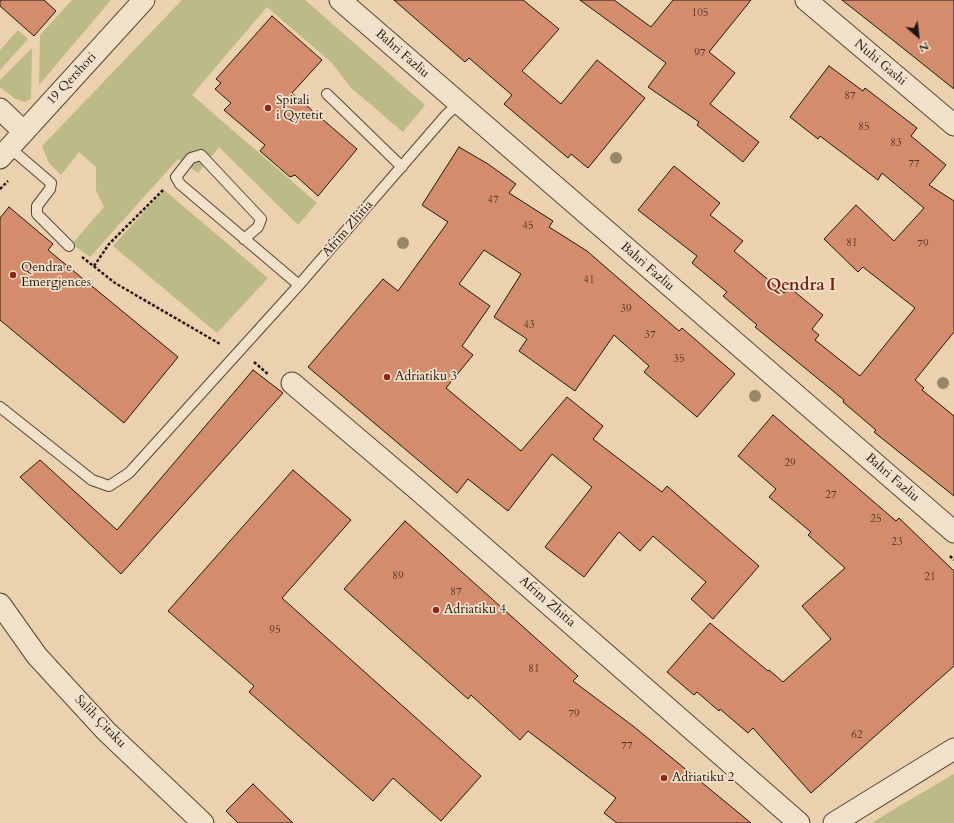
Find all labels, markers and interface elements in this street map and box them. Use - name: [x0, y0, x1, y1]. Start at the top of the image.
- house number: 105: [692, 6, 708, 20]
- north arrow: [898, 16, 938, 56]
- street label: Bahri Fazliu: [372, 26, 432, 82]
- street label: Nuhi Gashi: [851, 37, 909, 89]
- text: N: [916, 38, 932, 56]
- house number: 97: [694, 46, 706, 60]
- street label: 19 Qershori: [44, 50, 100, 108]
- house number: 87: [844, 89, 856, 103]
- place label: Spitali i Qytetit: [276, 93, 323, 124]
- marker: Spitali i Qytetit: [263, 103, 273, 113]
- house number: 85: [858, 120, 870, 134]
- house number: 83: [890, 136, 902, 150]
- house number: 77: [908, 157, 920, 171]
- house number: 47: [487, 193, 499, 207]
- street label: Afrim Zhitia: [319, 198, 377, 260]
- house number: 45: [522, 219, 534, 233]
- house number: 81: [846, 236, 858, 250]
- house number: 79: [917, 237, 929, 251]
- street label: Bahri Fazliu: [617, 239, 677, 295]
- place label: Qendra e Emergjences: [21, 260, 91, 291]
- marker: Qendra e Emergjences: [8, 270, 18, 280]
- house number: 41: [583, 273, 595, 287]
- district label: Qendra I: [766, 276, 836, 296]
- house number: 39: [620, 302, 632, 316]
- house number: 43: [523, 318, 535, 332]
- house number: 37: [644, 328, 656, 342]
- house number: 35: [673, 352, 685, 366]
- place label: Adriatiku 3: [395, 369, 457, 385]
- marker: Adriatiku 3: [382, 372, 392, 382]
- street label: Bahri Fazliu: [862, 450, 922, 506]
- house number: 29: [784, 456, 796, 470]
- house number: 27: [825, 488, 837, 502]
- house number: 25: [870, 512, 882, 526]
- house number: 23: [891, 535, 903, 549]
- house number: 89: [392, 569, 404, 583]
- house number: 21: [924, 570, 936, 584]
- street label: Afrim Zhitia: [516, 573, 578, 631]
- house number: 87: [450, 585, 462, 599]
- place label: Adriatiku 4: [444, 602, 506, 618]
- marker: Adriatiku 4: [431, 605, 441, 615]
- house number: 95: [269, 623, 281, 637]
- house number: 81: [528, 662, 540, 676]
- street label: Salih Çitaku: [71, 692, 129, 752]
- house number: 79: [568, 707, 580, 721]
- house number: 62: [851, 728, 863, 742]
- house number: 77: [621, 739, 633, 753]
- place label: Adriatiku 2: [672, 770, 734, 786]
- marker: Adriatiku 2: [659, 773, 669, 783]

